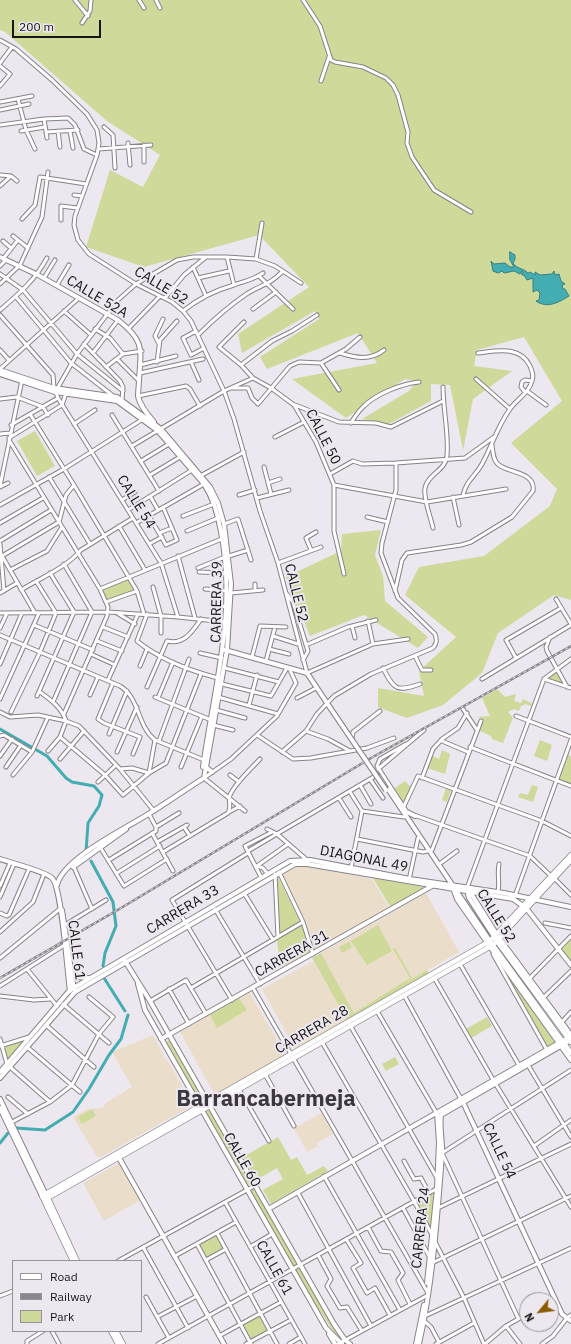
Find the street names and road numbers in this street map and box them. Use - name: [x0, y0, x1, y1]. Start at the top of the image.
- street label: CALLE 52: [131, 263, 191, 309]
- street label: CALLE 52A: [63, 272, 131, 322]
- street label: CALLE 50: [302, 406, 344, 468]
- street label: CALLE 54: [113, 472, 159, 532]
- street label: CARRERA 39: [208, 561, 226, 643]
- street label: CALLE 52: [281, 562, 311, 624]
- street label: DIAGONAL 49: [319, 842, 409, 876]
- street label: CARRERA 33: [144, 882, 222, 938]
- street label: CALLE 52: [473, 886, 519, 946]
- street label: CALLE 61: [64, 919, 88, 981]
- street label: CARRERA 31: [252, 927, 332, 981]
- street label: CARRERA 28: [272, 1002, 352, 1058]
- street label: CALLE 54: [479, 1120, 519, 1182]
- street label: CALLE 60: [220, 1130, 264, 1190]
- street label: CARRERA 24: [408, 1186, 434, 1270]
- street label: CALLE 61: [252, 1238, 296, 1298]

